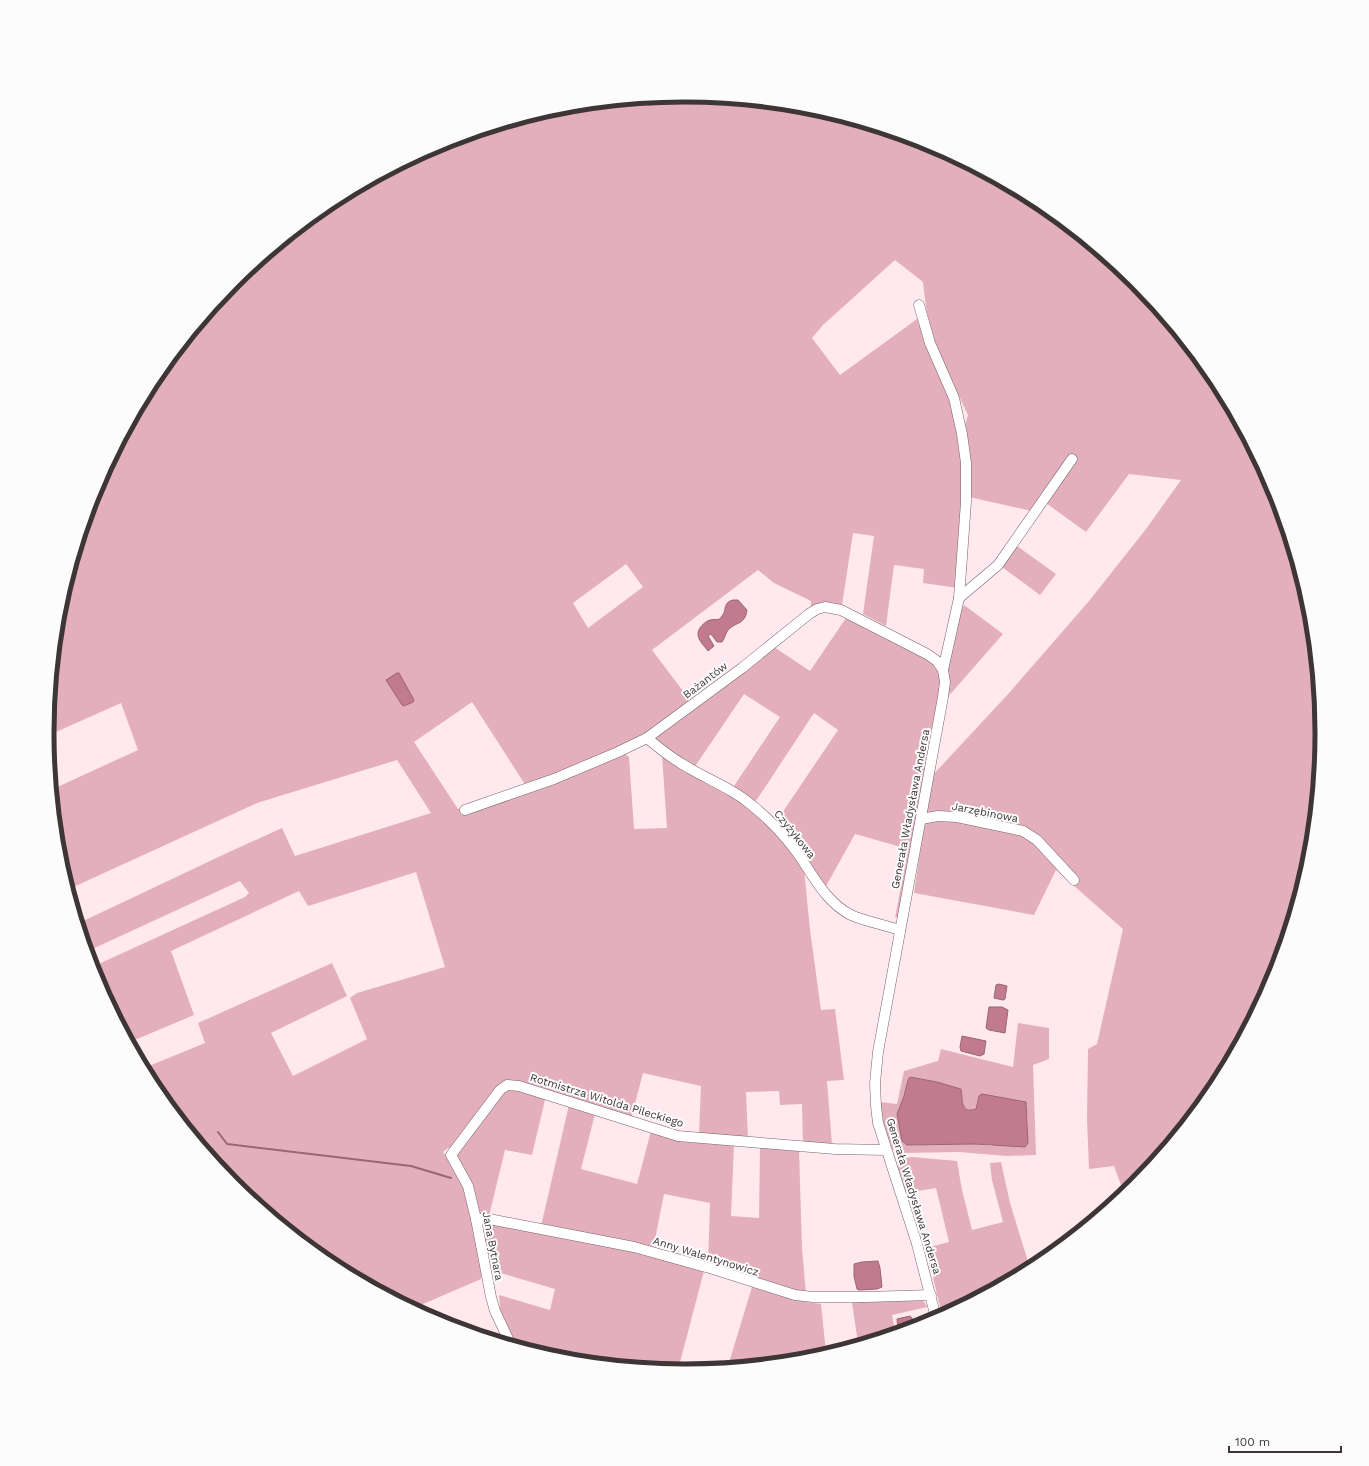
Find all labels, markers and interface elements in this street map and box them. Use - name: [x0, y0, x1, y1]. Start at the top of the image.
- street label: Bażantów: [680, 659, 730, 701]
- street label: Generała Władysława Andersa: [889, 728, 932, 890]
- street label: Jarzębinowa: [951, 800, 1019, 825]
- street label: Czyżykowa: [771, 808, 818, 861]
- street label: Rotmistrza Witolda Pileckiego: [528, 1071, 685, 1130]
- street label: Generała Władysława Andersa: [884, 1116, 944, 1276]
- street label: Jana Bytnara: [479, 1211, 506, 1282]
- street label: Anny Walentynowicz: [651, 1234, 761, 1279]
- scale bar: [1229, 1428, 1341, 1454]
- text: 100 m: [1235, 1435, 1270, 1449]

